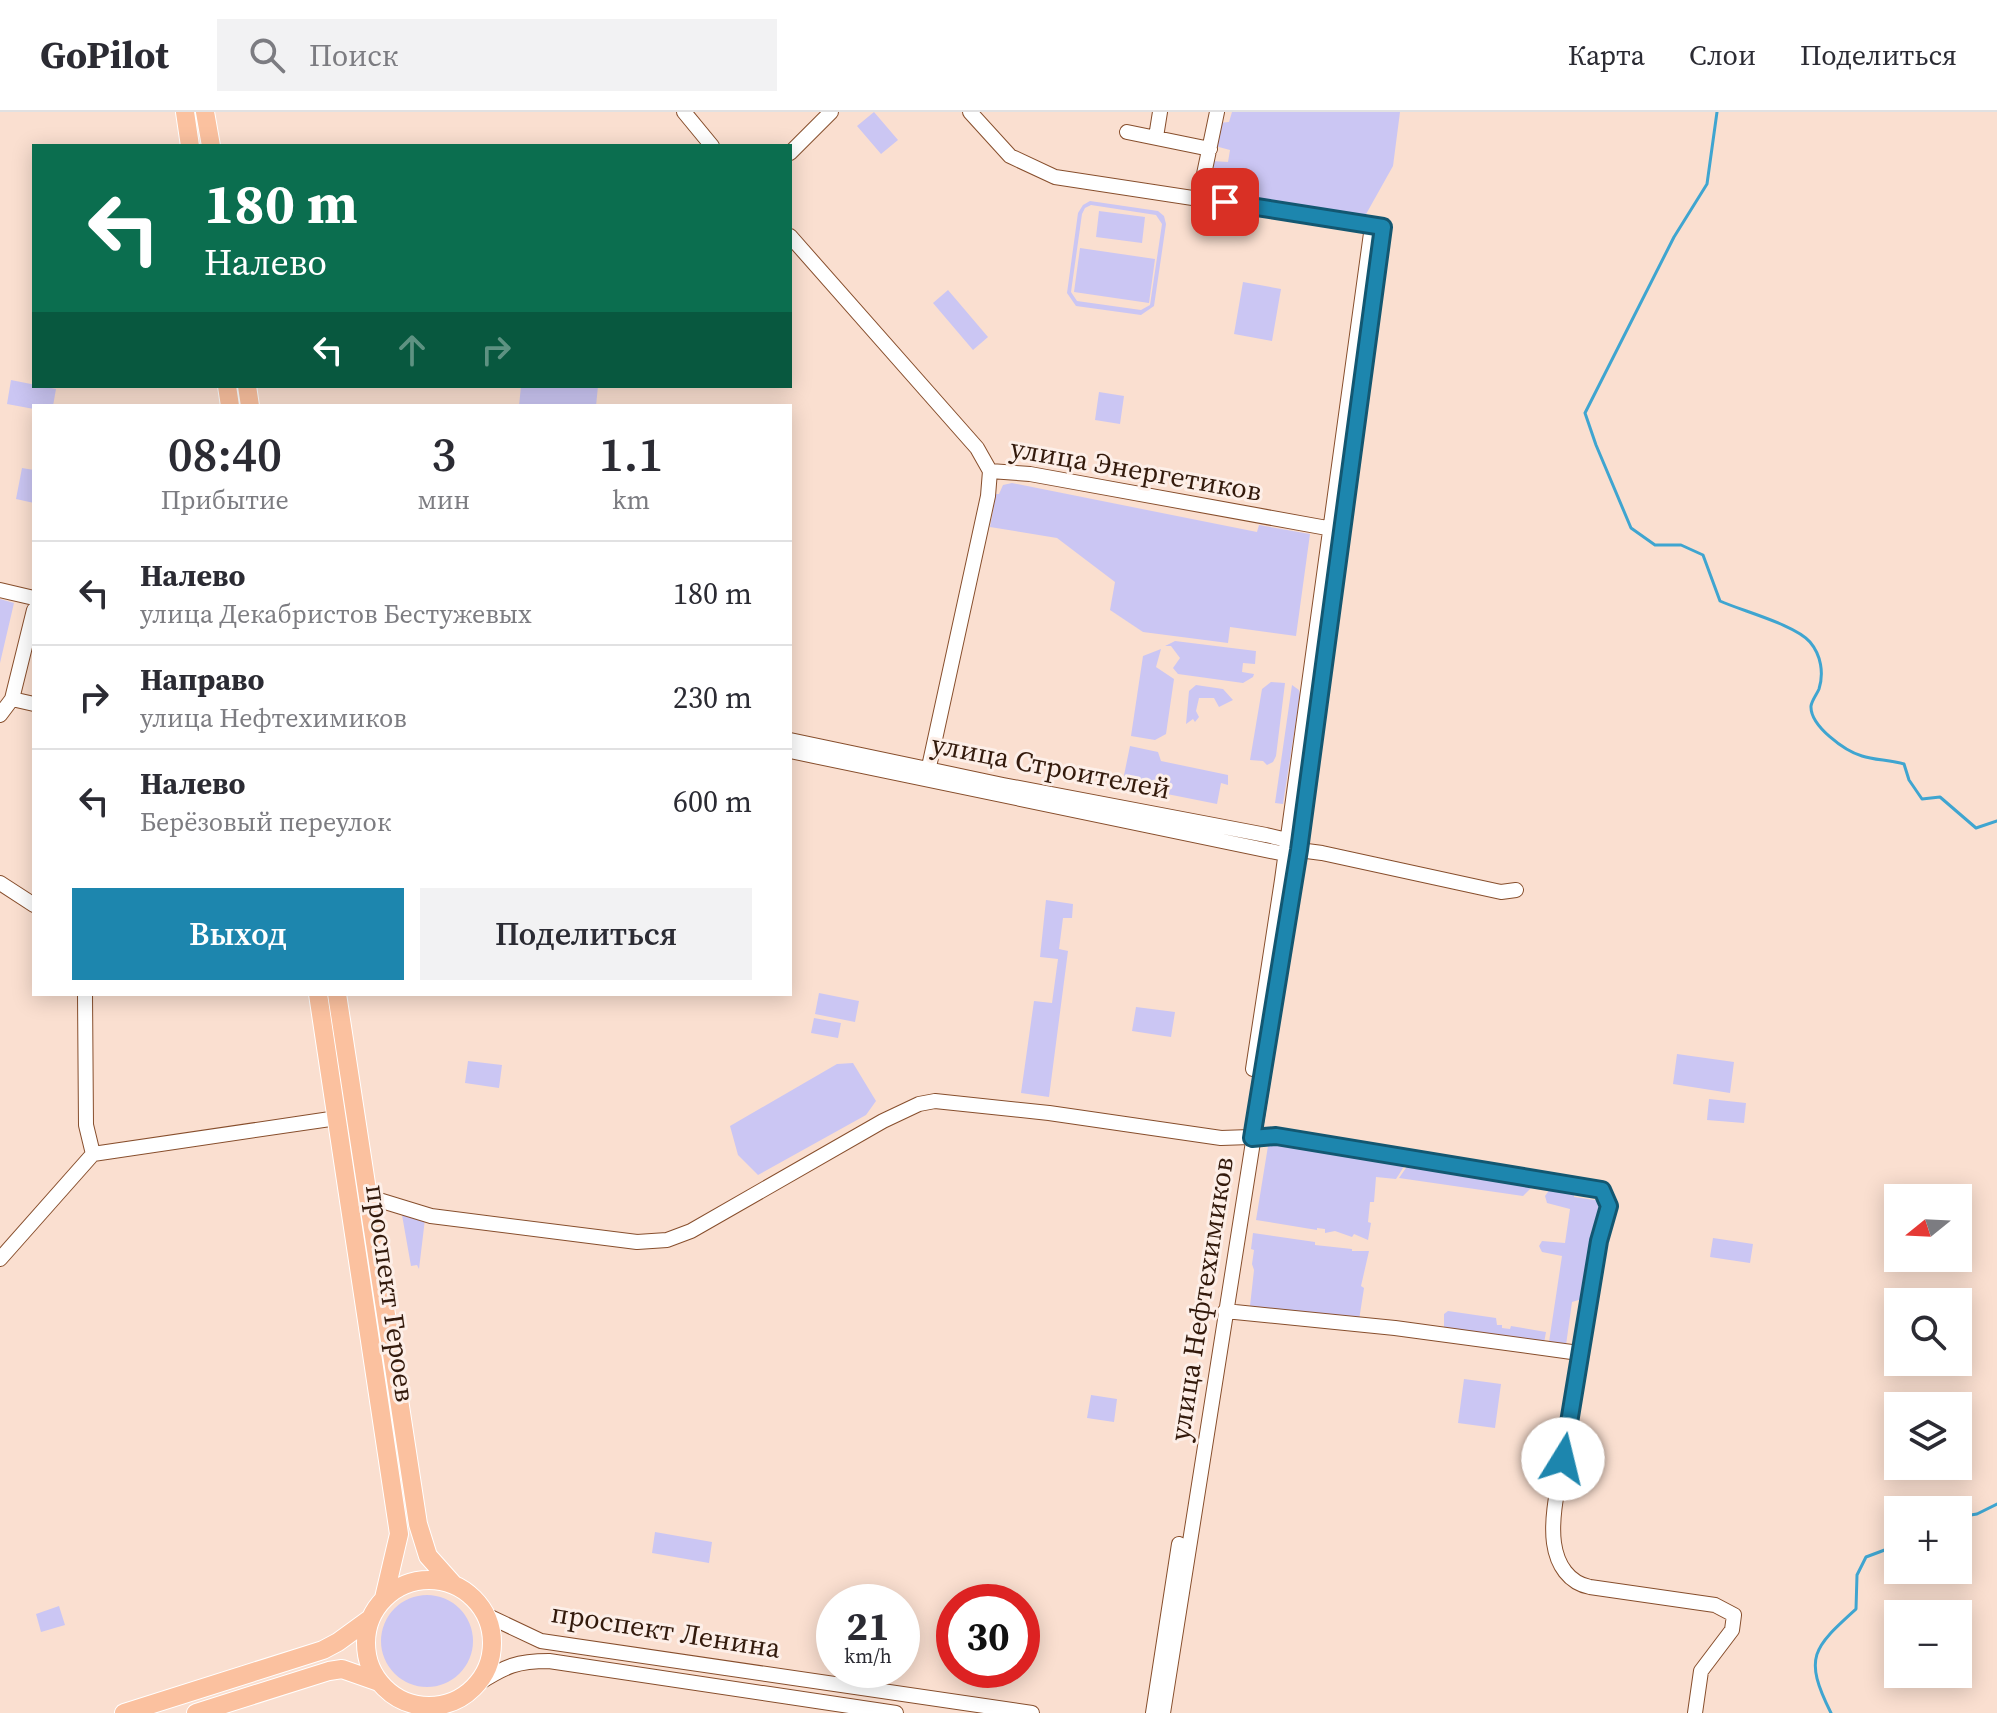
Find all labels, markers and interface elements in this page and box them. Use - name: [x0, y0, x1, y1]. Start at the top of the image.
- search box: [217, 19, 777, 91]
- text: GoPilot: [40, 29, 169, 81]
- icon: search: [245, 33, 289, 77]
- text: Поиск: [309, 35, 398, 76]
- text: Карта: [1568, 36, 1645, 74]
- text: Слои: [1689, 36, 1756, 74]
- text: Поделиться: [1800, 36, 1957, 74]
- text: 180 m: [204, 165, 358, 242]
- pin: [1191, 168, 1259, 236]
- icon: left: [72, 176, 176, 280]
- icon: arrive: [1203, 180, 1247, 224]
- text: Налево: [204, 238, 327, 287]
- icon: left: [306, 328, 350, 372]
- icon: ahead: [390, 328, 434, 372]
- icon: right: [474, 328, 518, 372]
- text: 08:40: [168, 421, 282, 487]
- text: 3: [431, 421, 456, 487]
- text: 1.1: [599, 421, 663, 487]
- street label: улица Энергетиков: [1007, 428, 1265, 510]
- text: Прибытие: [161, 482, 289, 518]
- text: мин: [418, 482, 470, 518]
- text: km: [612, 482, 650, 518]
- text: Налево: [140, 555, 245, 596]
- icon: left: [72, 571, 116, 615]
- text: 180 m: [673, 573, 752, 614]
- text: улица Декабристов Бестужевых: [140, 596, 532, 632]
- text: Направо: [140, 659, 264, 700]
- icon: right: [72, 675, 116, 719]
- text: 230 m: [673, 677, 752, 718]
- text: улица Нефтехимиков: [140, 700, 407, 736]
- street label: улица Строителей: [928, 724, 1174, 808]
- text: Налево: [140, 763, 245, 804]
- icon: left: [72, 779, 116, 823]
- text: 600 m: [673, 781, 752, 822]
- text: Берёзовый переулок: [140, 804, 391, 840]
- button: Выход: [72, 888, 404, 980]
- button: Поделиться: [420, 888, 752, 980]
- street label: улица Нефтехимиков: [1160, 1154, 1242, 1444]
- street label: проспект Героев: [357, 1182, 425, 1404]
- north arrow: [1884, 1184, 1972, 1272]
- map controls: [1884, 1184, 1972, 1688]
- button: search: [1884, 1288, 1972, 1376]
- button: layers: [1884, 1392, 1972, 1480]
- position arrow: [1521, 1417, 1605, 1501]
- button: +: [1884, 1496, 1972, 1584]
- speed limit sign: 30: [936, 1584, 1040, 1688]
- street label: проспект Ленина: [549, 1593, 784, 1667]
- text: 21: [846, 1599, 890, 1653]
- button: −: [1884, 1600, 1972, 1688]
- text: km/h: [844, 1642, 892, 1670]

